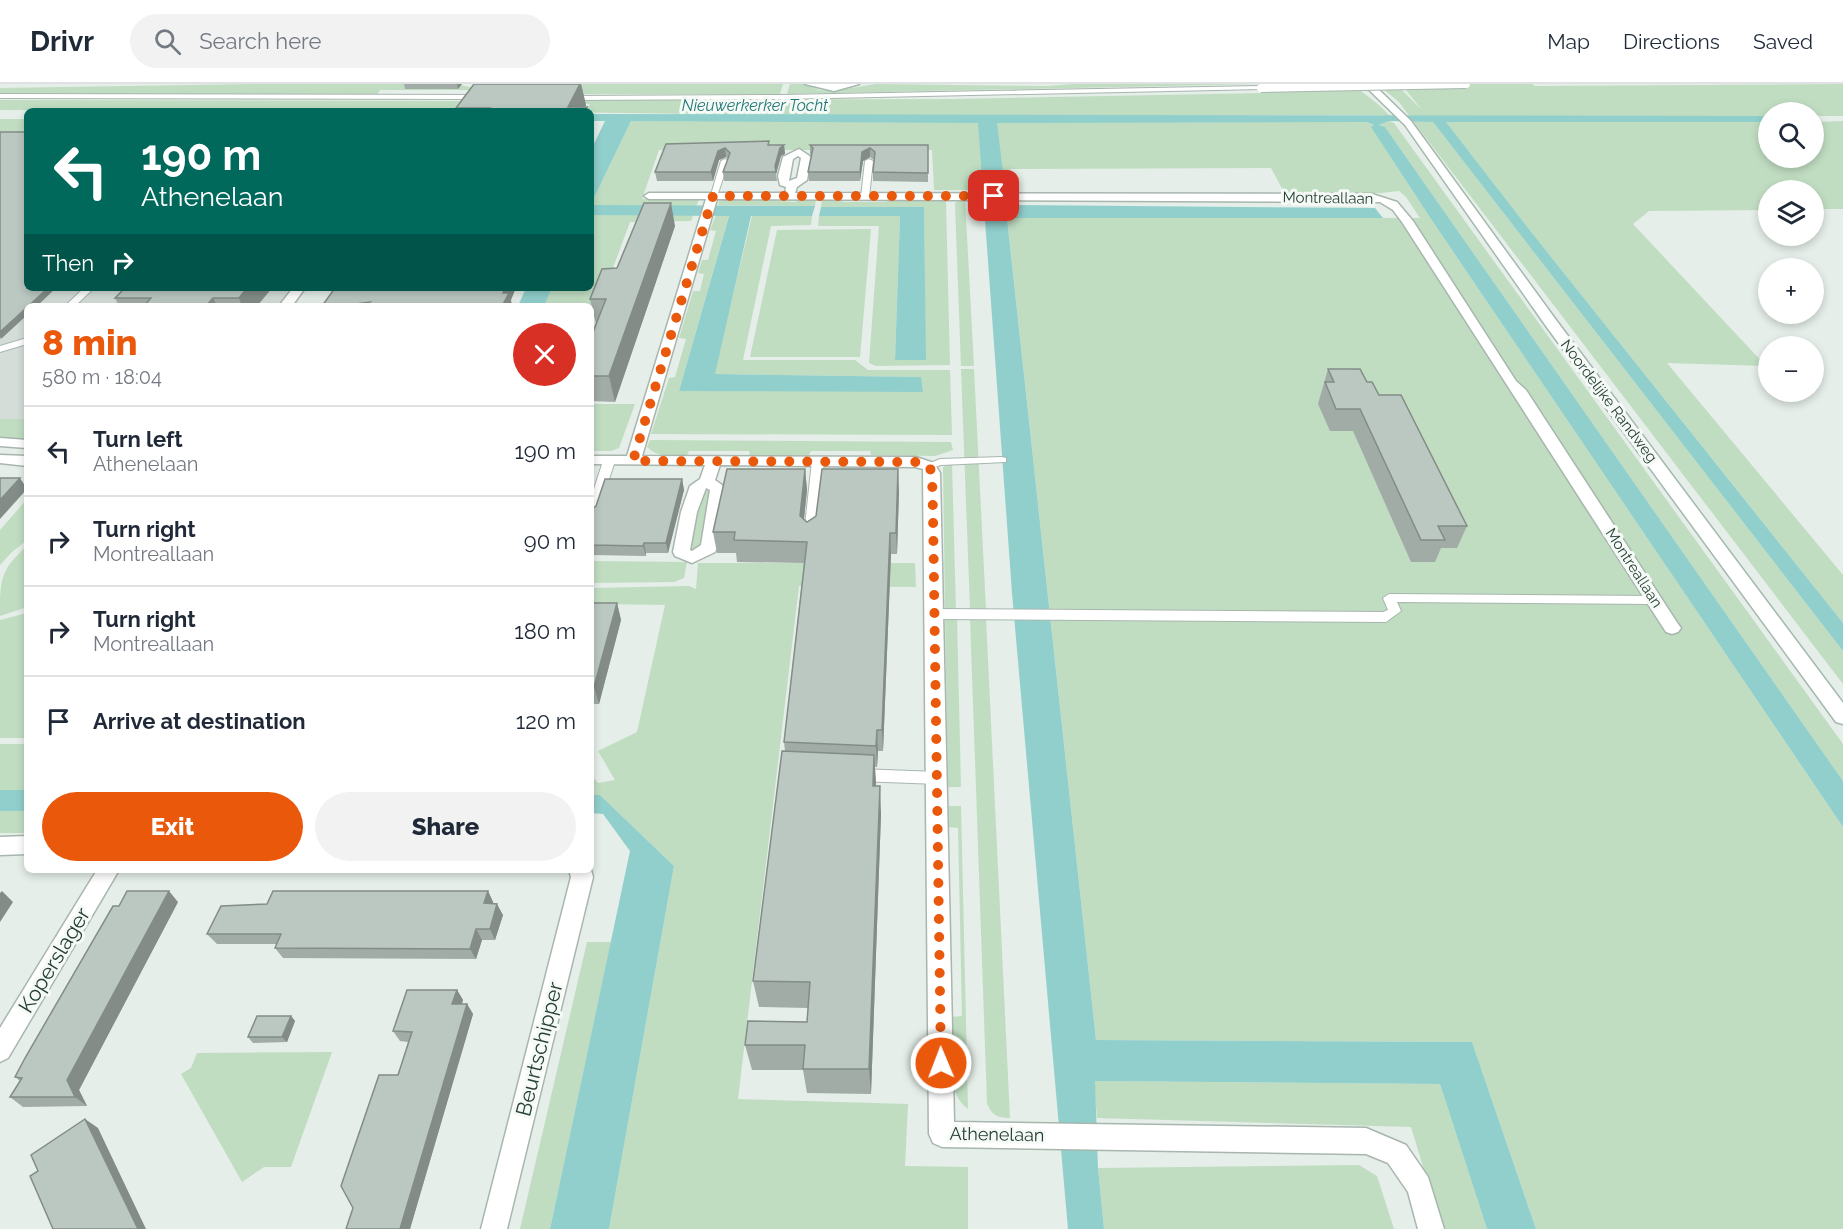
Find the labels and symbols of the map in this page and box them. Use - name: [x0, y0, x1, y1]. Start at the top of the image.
- water label: Nieuwerkerker Tocht: [682, 96, 829, 115]
- pin: [968, 170, 1019, 221]
- street label: Montreallaan: [1282, 188, 1374, 208]
- street label: Noordelijke Randweg: [1557, 336, 1661, 466]
- street label: Montreallaan: [1602, 525, 1666, 611]
- street label: Koperslager: [13, 902, 95, 1017]
- street label: Beurtschipper: [510, 979, 568, 1119]
- position arrow: [909, 1031, 973, 1095]
- street label: Athenelaan: [949, 1123, 1045, 1145]

